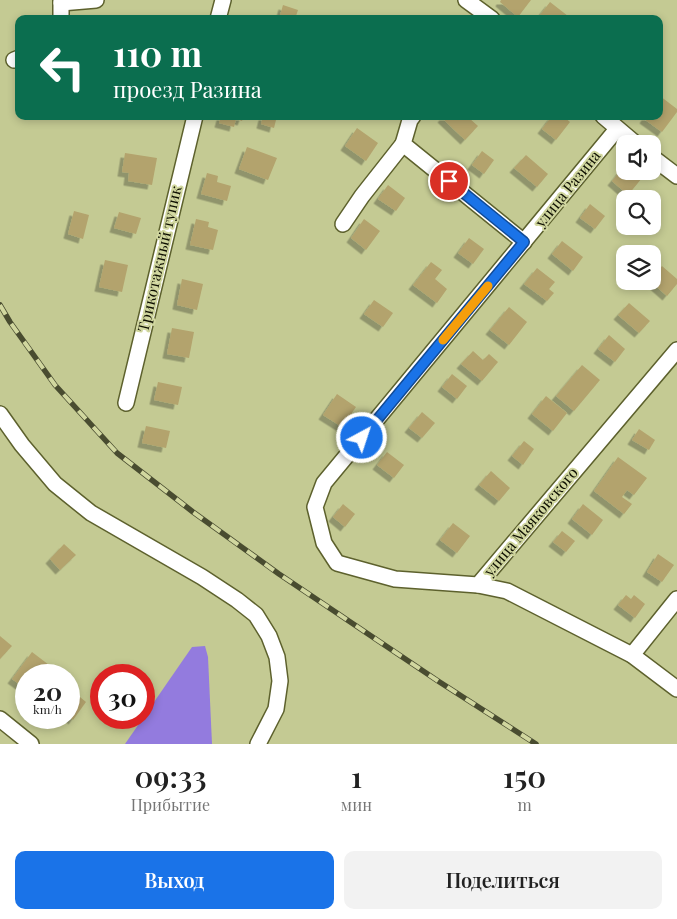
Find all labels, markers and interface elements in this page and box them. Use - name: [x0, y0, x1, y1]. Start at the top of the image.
- text: 110 m: [113, 29, 202, 76]
- icon: left: [30, 35, 95, 100]
- text: проезд Разина: [113, 74, 262, 104]
- map controls: [616, 135, 661, 290]
- button: sound: [616, 135, 661, 180]
- street label: улица Разина: [529, 145, 605, 232]
- pin: [428, 160, 470, 202]
- icon: arrive: [435, 167, 463, 195]
- street label: Трикотажный тупик: [133, 183, 186, 334]
- button: search: [616, 190, 661, 235]
- button: layers: [616, 245, 661, 290]
- position arrow: [335, 411, 387, 463]
- street label: улица Маяковского: [478, 463, 582, 581]
- speed limit sign: 30: [90, 664, 155, 729]
- text: 20: [33, 674, 62, 707]
- text: km/h: [33, 701, 62, 717]
- text: 09:33: [134, 756, 206, 796]
- text: 1: [351, 756, 362, 796]
- text: 150: [503, 756, 546, 796]
- text: Прибытие: [131, 794, 210, 815]
- text: мин: [341, 794, 372, 815]
- text: m: [517, 794, 532, 815]
- button: Выход: [15, 851, 334, 909]
- button: Поделиться: [344, 851, 662, 909]

